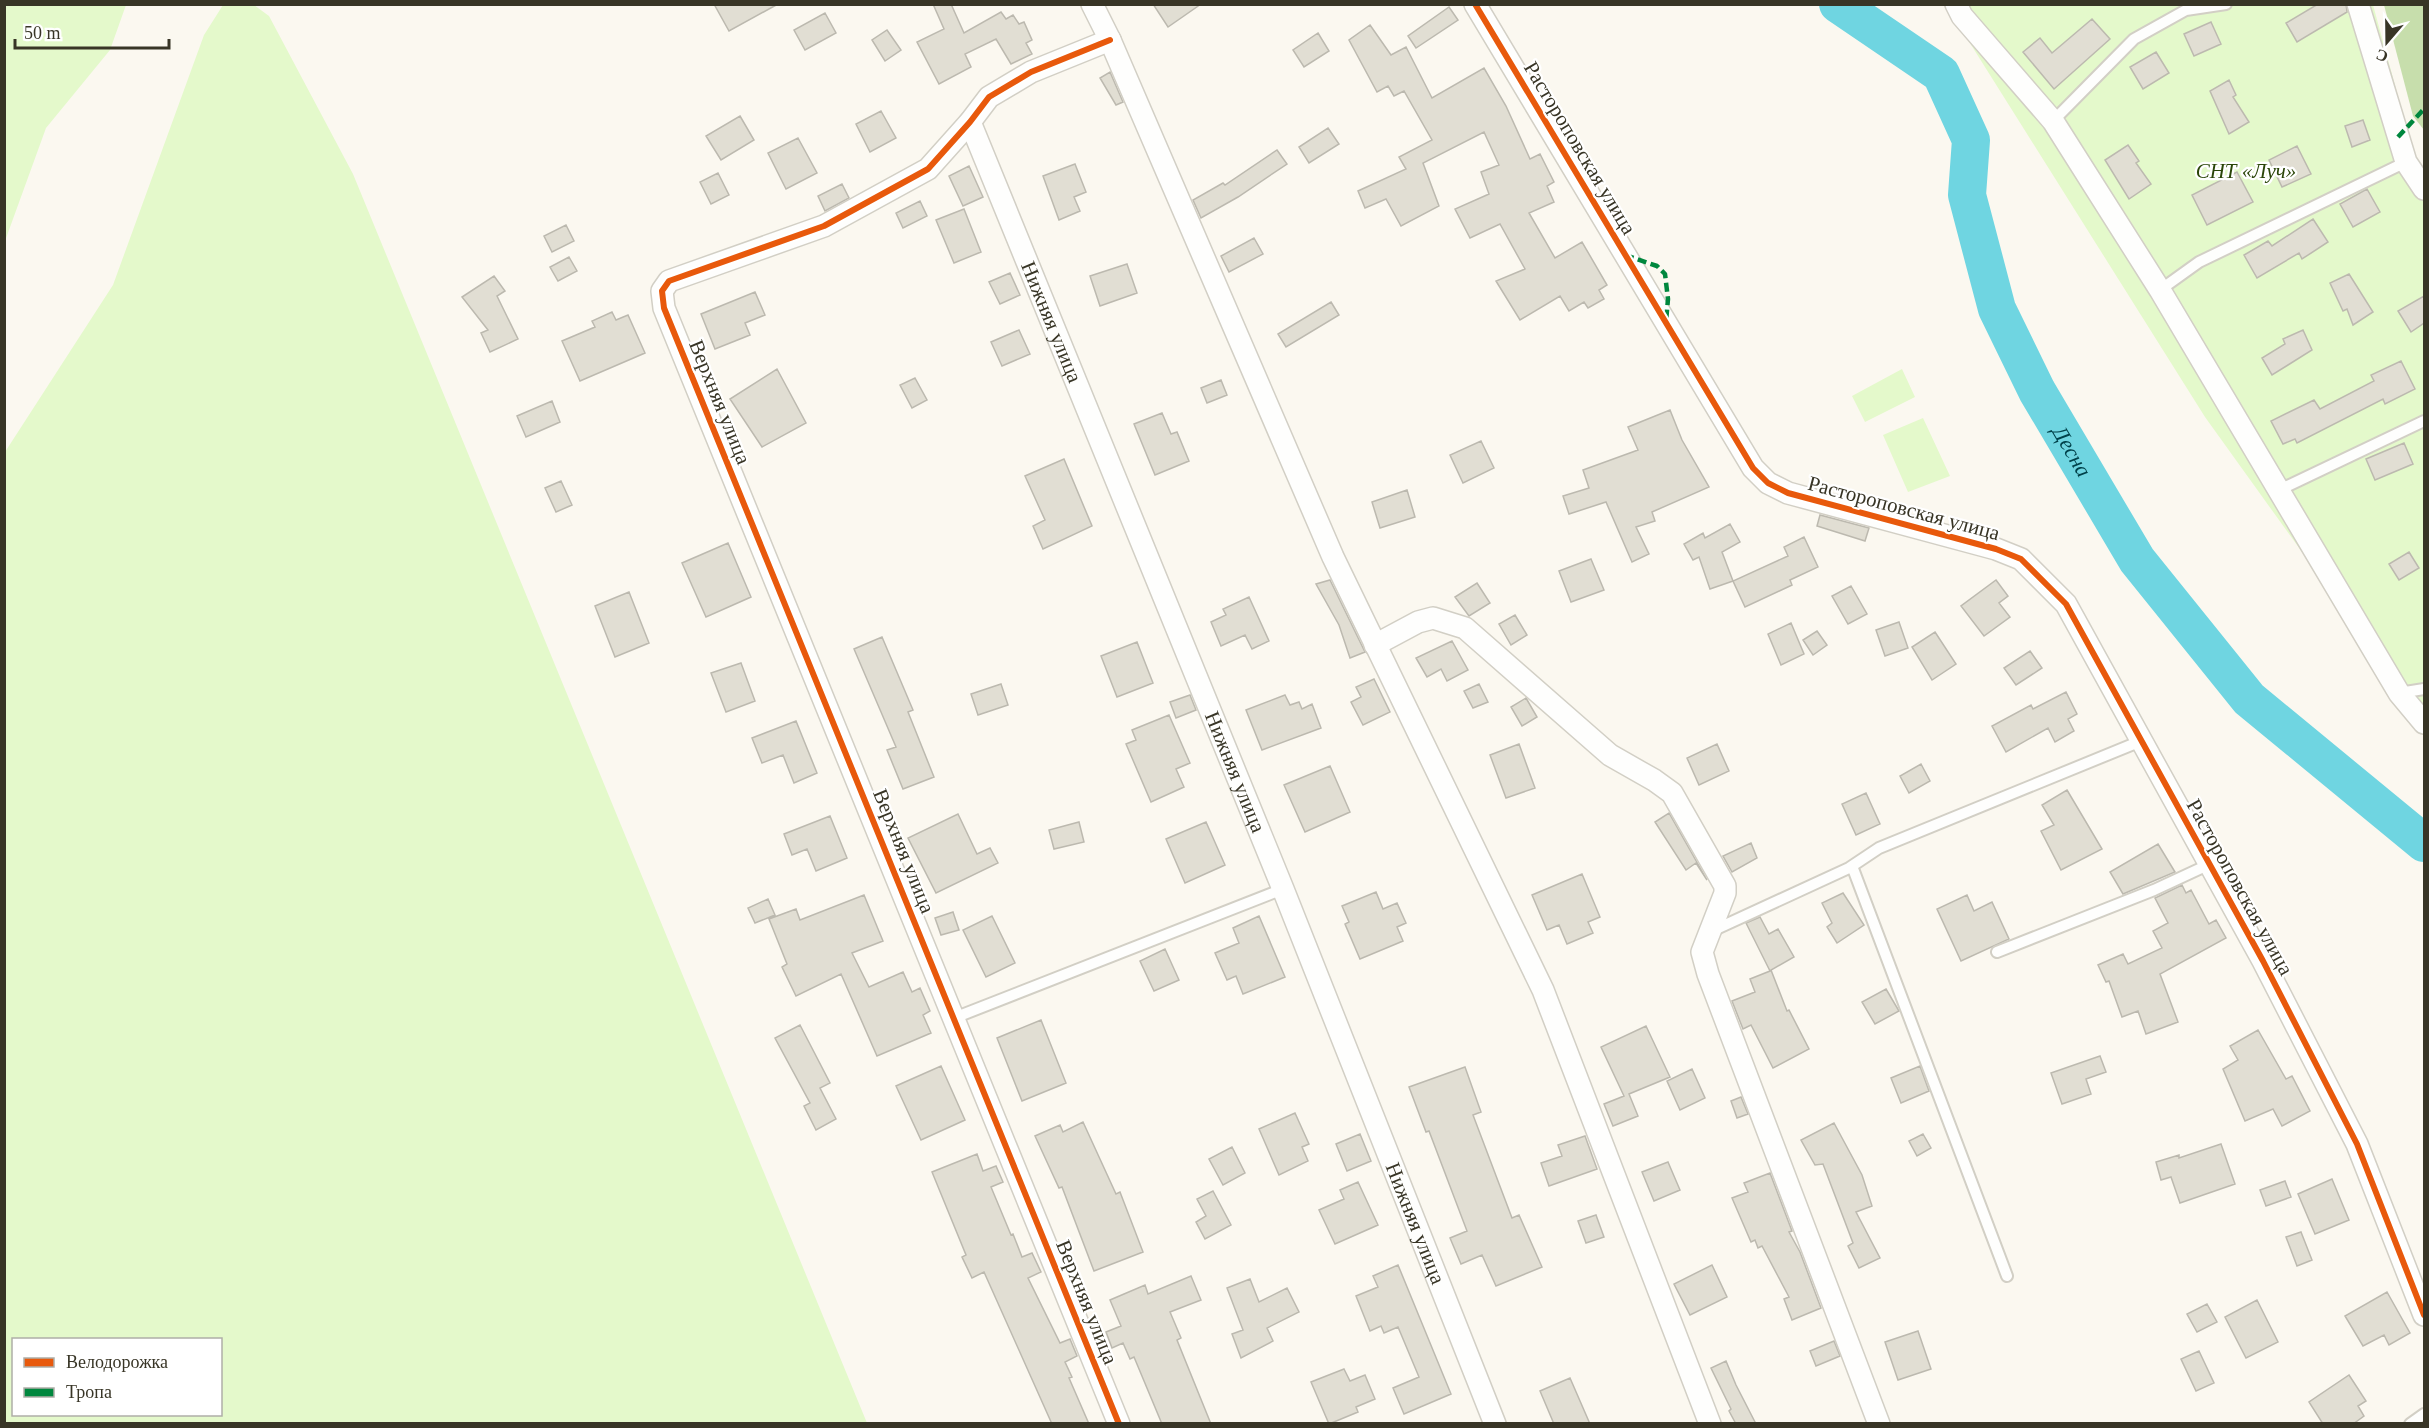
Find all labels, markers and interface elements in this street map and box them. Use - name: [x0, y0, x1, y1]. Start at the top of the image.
- scale bar: [15, 12, 170, 50]
- north arrow: [2357, 12, 2417, 72]
- text: 50 m: [24, 23, 61, 43]
- text: С: [2374, 46, 2390, 66]
- street label: Растороповская улица: [1519, 57, 1642, 239]
- park label: СНТ «Луч»: [2196, 159, 2296, 183]
- street label: Нижняя улица: [1016, 258, 1087, 387]
- street label: Верхняя улица: [684, 336, 756, 468]
- water label: Десна: [2047, 419, 2097, 481]
- street label: Растороповская улица: [1805, 471, 2003, 545]
- street label: Нижняя улица: [1200, 708, 1271, 837]
- street label: Верхняя улица: [868, 785, 940, 917]
- street label: Растороповская улица: [2182, 795, 2299, 980]
- street label: Нижняя улица: [1381, 1159, 1451, 1288]
- street label: Верхняя улица: [1051, 1236, 1123, 1368]
- legend: [12, 1338, 222, 1416]
- text: Велодорожка: [66, 1352, 168, 1372]
- text: Тропа: [66, 1382, 112, 1402]

